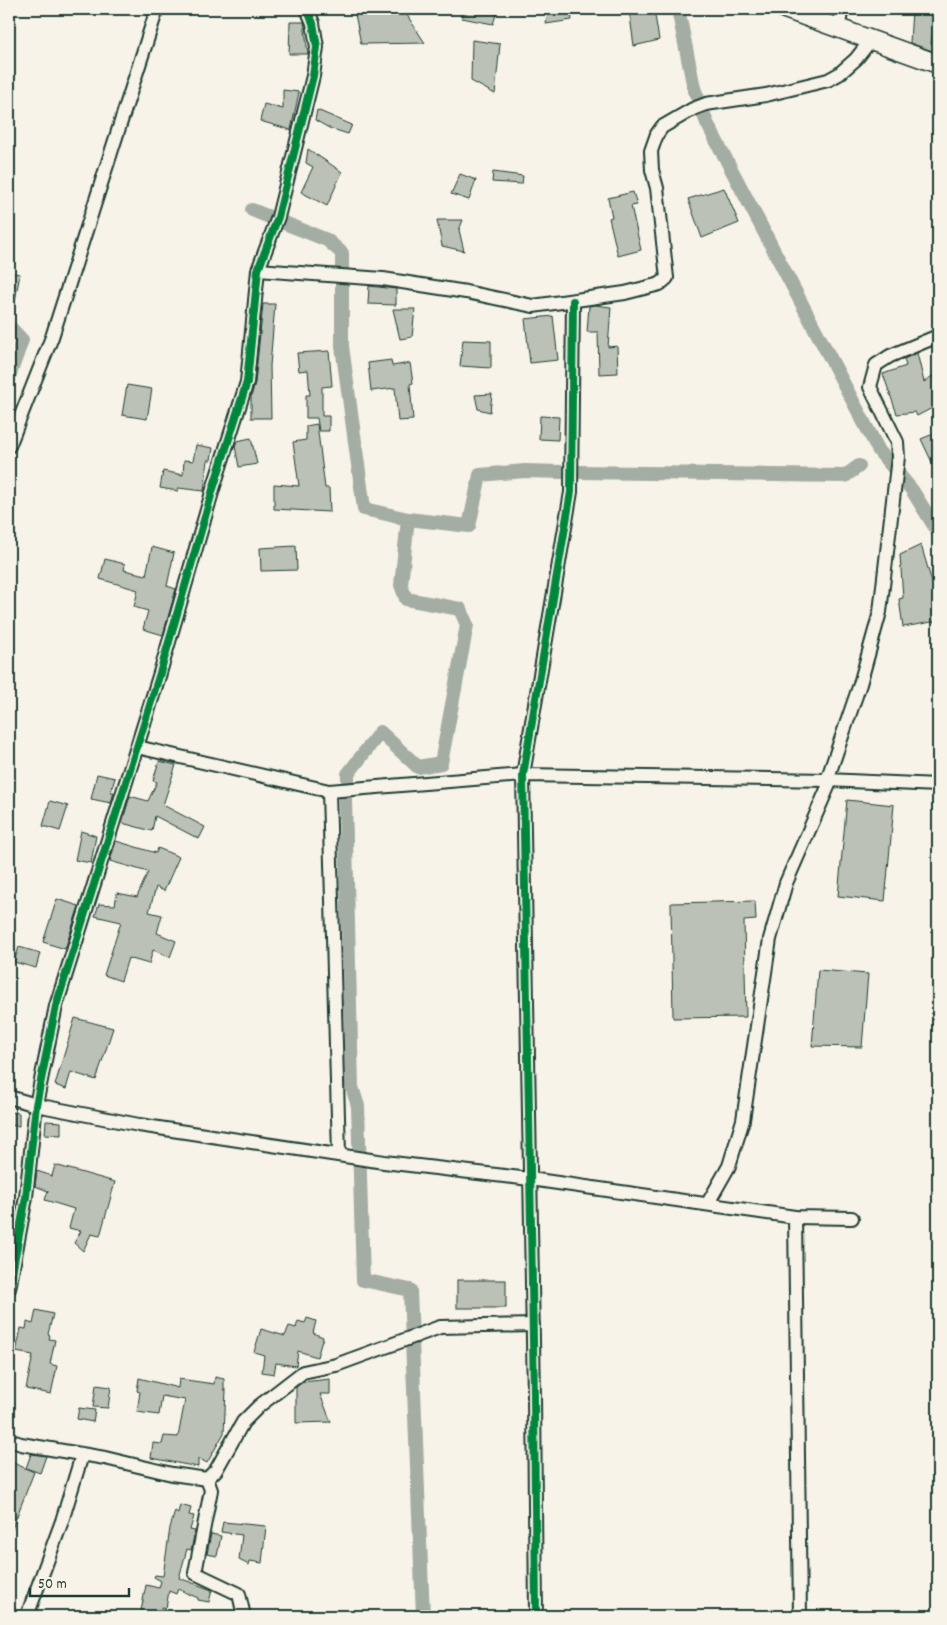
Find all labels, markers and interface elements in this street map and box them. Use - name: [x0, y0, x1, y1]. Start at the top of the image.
- scale bar: [30, 1565, 129, 1597]
- text: 50 m: [38, 1574, 67, 1596]

